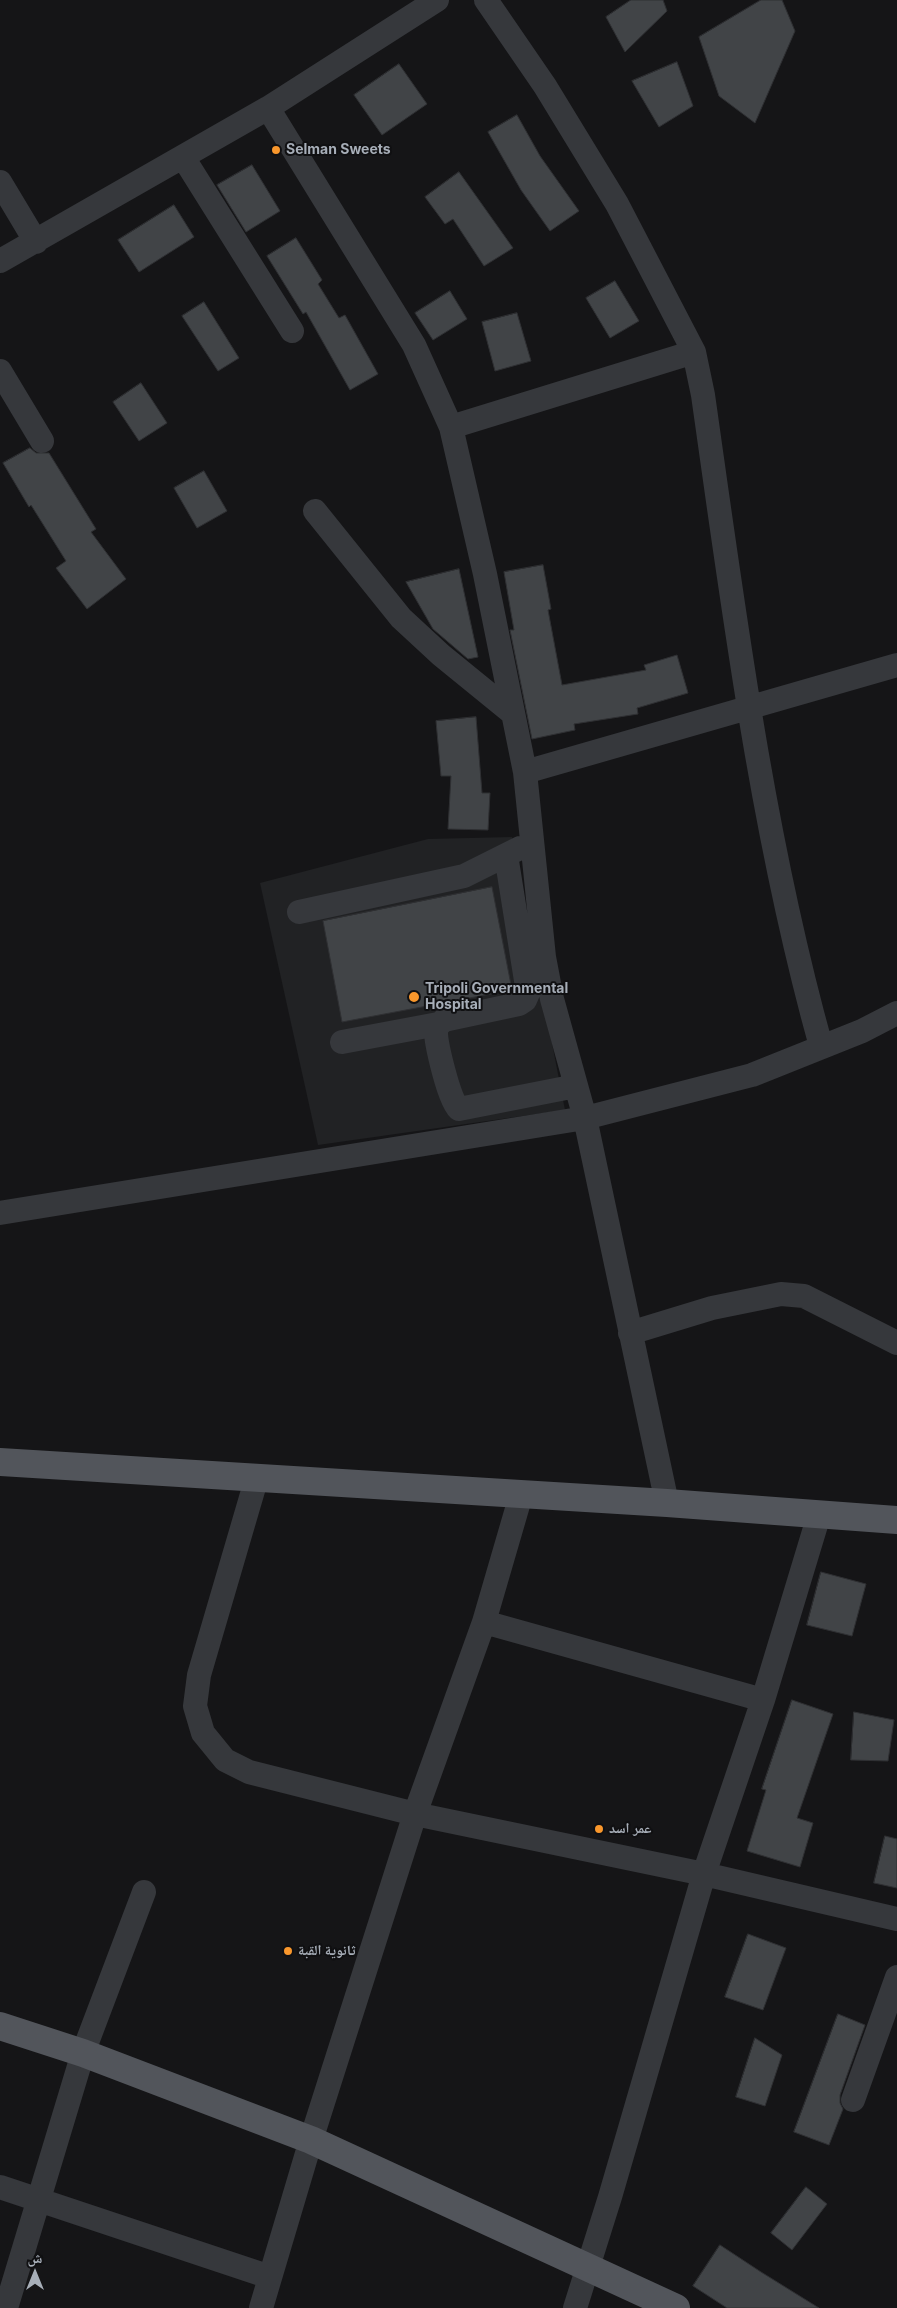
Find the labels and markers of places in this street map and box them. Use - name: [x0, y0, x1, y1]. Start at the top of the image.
- place label: Selman Sweets: [286, 142, 391, 158]
- marker: Selman Sweets: [270, 144, 282, 156]
- place label: Tripoli Governmental Hospital: [425, 981, 568, 1014]
- marker: Tripoli Governmental Hospital: [407, 990, 421, 1004]
- place label: عمر اسد: [609, 1821, 651, 1837]
- marker: عمر اسد: [593, 1823, 605, 1835]
- place label: ثانوية القبة: [298, 1943, 356, 1959]
- marker: ثانوية القبة: [282, 1945, 294, 1957]

